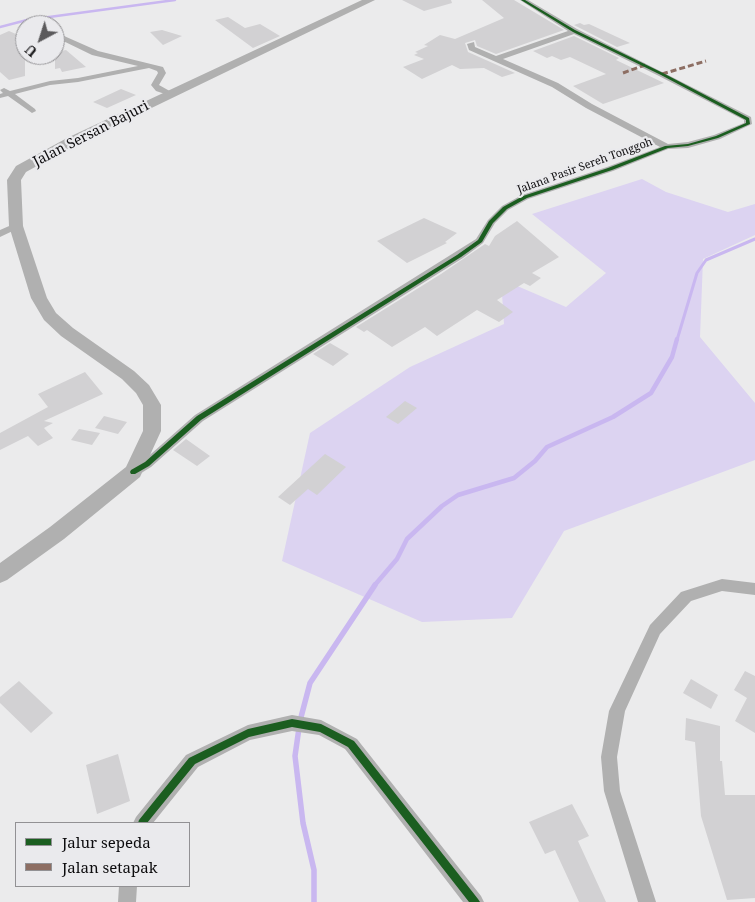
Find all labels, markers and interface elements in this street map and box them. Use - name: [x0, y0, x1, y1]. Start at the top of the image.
- north arrow: [15, 15, 65, 65]
- text: U: [21, 40, 41, 62]
- street label: Jalan Sersan Bajuri: [30, 98, 152, 170]
- street label: Jalana Pasir Sereh Tonggoh: [516, 135, 654, 197]
- legend: [15, 822, 190, 887]
- text: Jalur sepeda: [62, 832, 151, 852]
- text: Jalan setapak: [62, 857, 157, 877]

